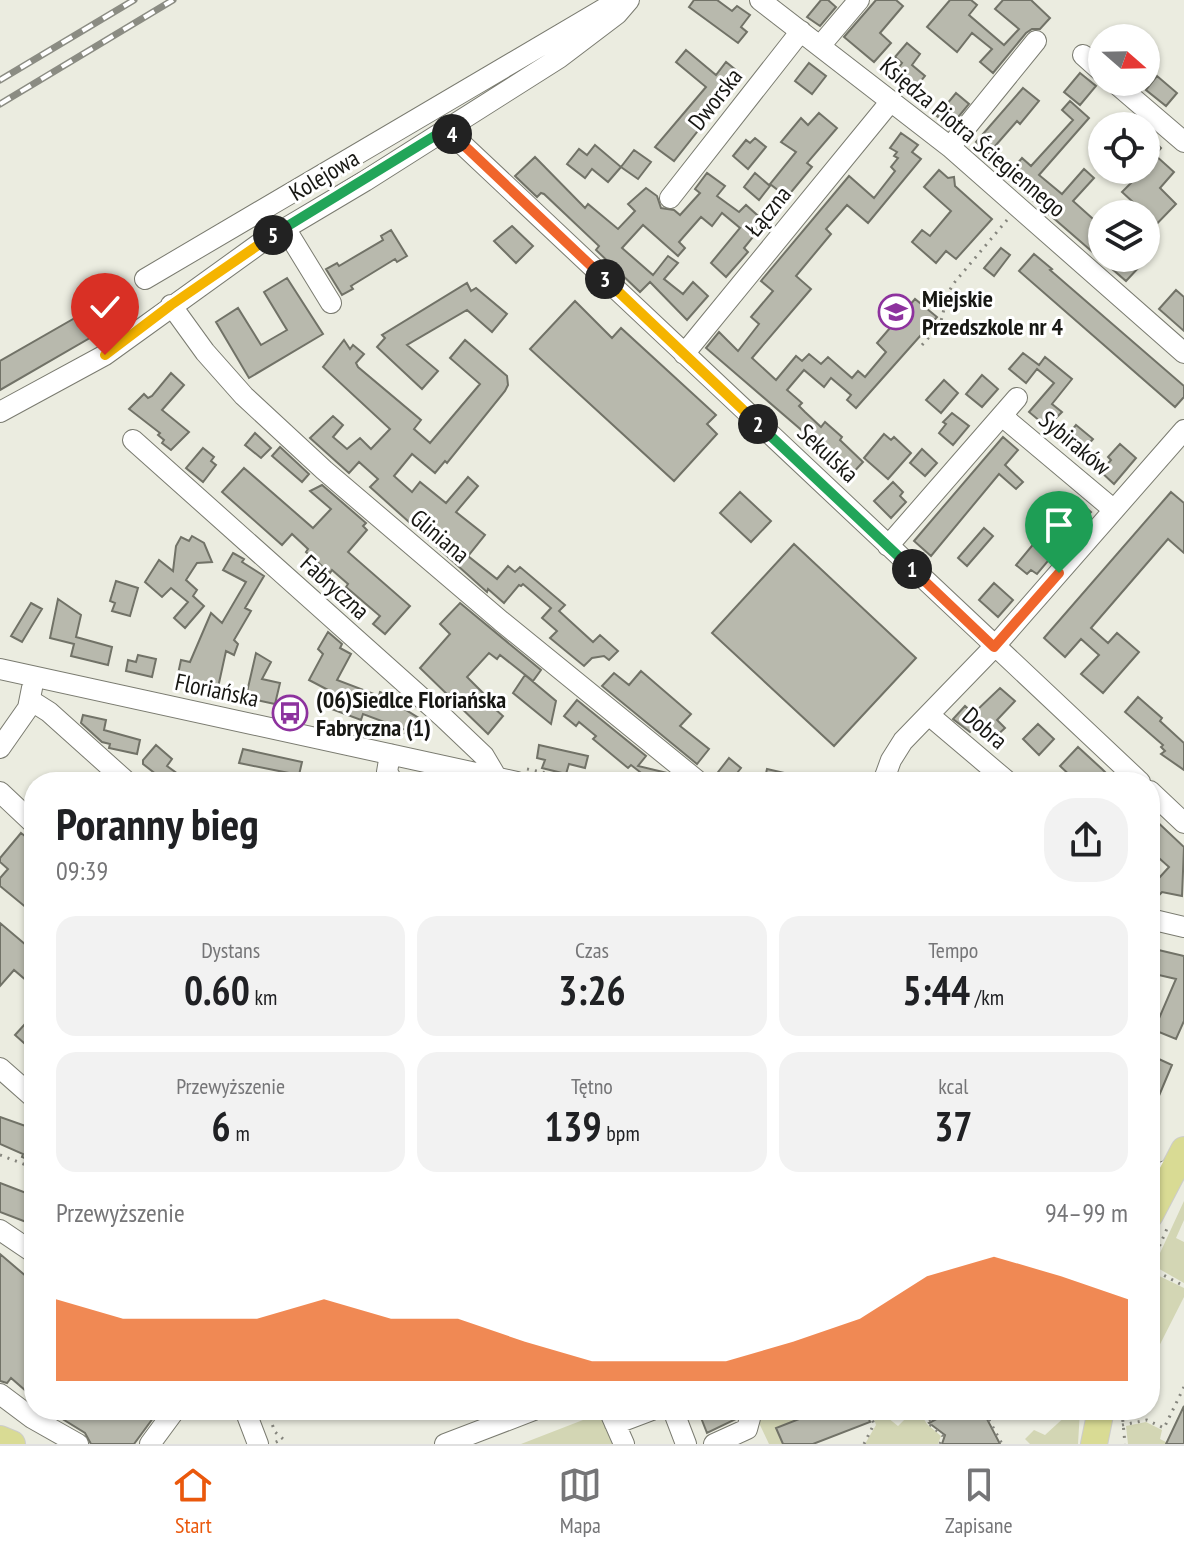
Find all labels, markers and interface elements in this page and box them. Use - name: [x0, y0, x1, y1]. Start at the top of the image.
- north arrow: [1088, 24, 1160, 96]
- map controls: [1088, 24, 1160, 272]
- street label: Księdza Piotra Ściegiennego: [874, 50, 1072, 224]
- street label: Dworska: [681, 62, 749, 136]
- button: locate: [1088, 112, 1160, 184]
- pin: 4: [432, 114, 472, 154]
- text: 4: [447, 120, 457, 148]
- street label: Kolejowa: [284, 142, 364, 208]
- street label: Łączna: [738, 179, 798, 243]
- button: layers: [1088, 200, 1160, 272]
- pin: 5: [253, 215, 293, 255]
- text: 5: [268, 221, 278, 249]
- pin: 3: [585, 259, 625, 299]
- text: 3: [600, 265, 610, 293]
- pin: [71, 273, 139, 355]
- place label: Miejskie Przedszkole nr 4: [922, 283, 1064, 342]
- icon: check: [83, 285, 127, 329]
- school or university icon: Miejskie Przedszkole nr 4: [877, 293, 915, 331]
- pin: 2: [738, 404, 778, 444]
- street label: Sybiraków: [1033, 404, 1118, 483]
- text: 2: [753, 410, 763, 438]
- street label: Sekulska: [791, 417, 865, 489]
- pin: [1025, 491, 1093, 573]
- street label: Gliniana: [404, 502, 476, 570]
- icon: arrive: [1037, 503, 1081, 547]
- street label: Fabryczna: [294, 548, 376, 626]
- pin: 1: [892, 549, 932, 589]
- text: 1: [907, 555, 917, 583]
- street label: Floriańska: [172, 666, 262, 714]
- place label: (06)Siedlce Floriańska Fabryczna (1): [316, 684, 506, 743]
- bus stop icon: (06)Siedlce Floriańska Fabryczna (1): [271, 694, 309, 732]
- street label: Dobra: [956, 700, 1014, 756]
- text: Poranny bieg: [56, 795, 259, 852]
- button: share: [1044, 798, 1128, 882]
- text: 09:39: [56, 854, 108, 887]
- text: Dystans: [201, 936, 260, 964]
- text: Czas: [575, 936, 609, 964]
- text: Tempo: [928, 936, 978, 964]
- text: 0.60: [184, 964, 250, 1016]
- text: 3:26: [558, 964, 626, 1016]
- text: 5:44: [903, 964, 970, 1016]
- text: km: [250, 983, 277, 1011]
- text: /km: [970, 983, 1004, 1011]
- text: Przewyższenie: [176, 1072, 285, 1100]
- text: Tętno: [571, 1072, 613, 1100]
- text: kcal: [938, 1072, 968, 1100]
- text: 6: [212, 1100, 231, 1152]
- text: 139: [544, 1100, 602, 1152]
- text: 37: [934, 1100, 972, 1152]
- text: m: [231, 1119, 250, 1147]
- text: bpm: [602, 1119, 640, 1147]
- text: Przewyższenie: [56, 1196, 185, 1229]
- text: 94–99 m: [1045, 1196, 1128, 1229]
- tab: Start: [171, 1463, 215, 1539]
- tab: Mapa: [558, 1463, 602, 1539]
- tab: Zapisane: [945, 1463, 1013, 1539]

